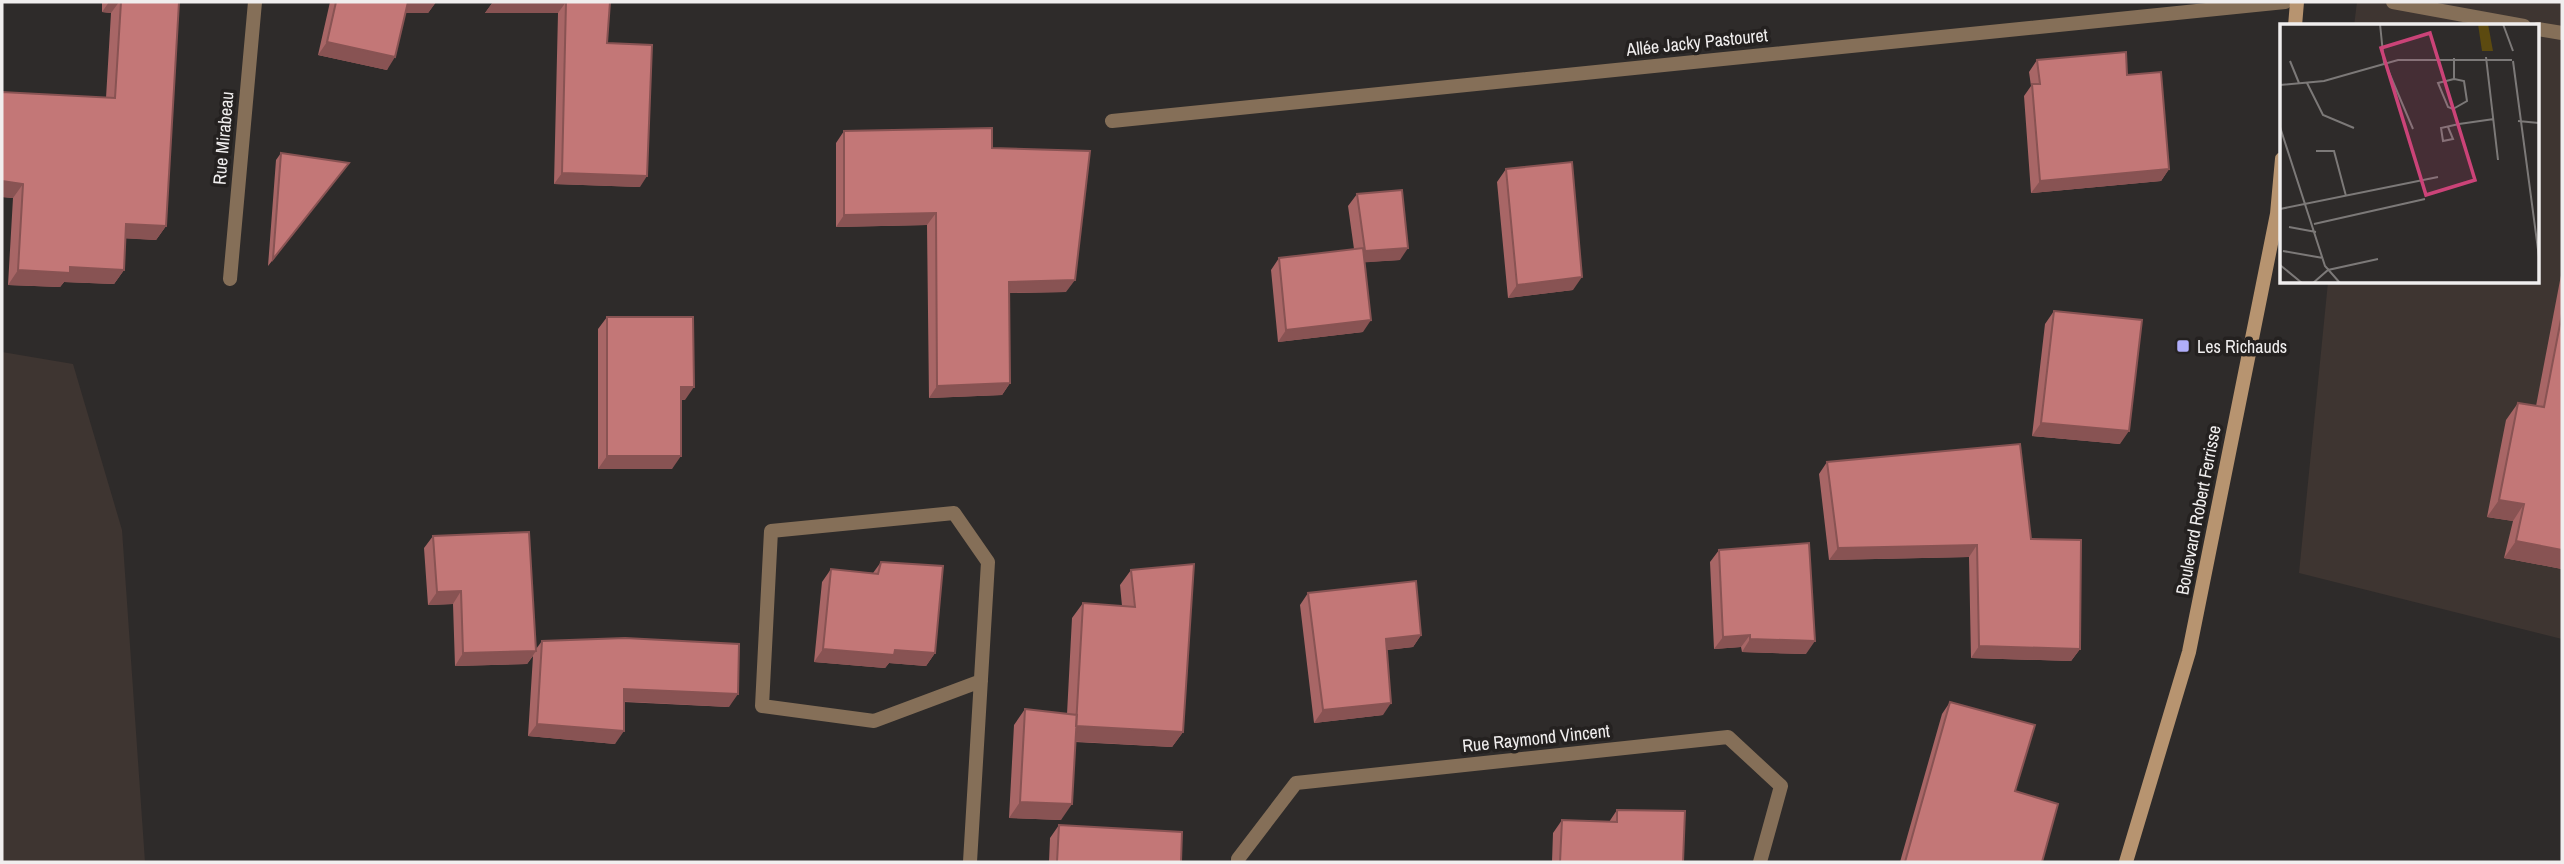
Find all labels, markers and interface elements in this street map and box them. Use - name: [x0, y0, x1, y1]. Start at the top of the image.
- street label: Allée Jacky Pastouret: [1624, 22, 1769, 62]
- inset map: [2280, 24, 2540, 284]
- street label: Rue Mirabeau: [206, 90, 240, 186]
- place label: Les Richauds: [2197, 334, 2287, 359]
- marker: Les Richauds: [2175, 338, 2191, 354]
- street label: Boulevard Robert Ferrisse: [2169, 423, 2227, 597]
- street label: Rue Raymond Vincent: [1461, 718, 1611, 758]

